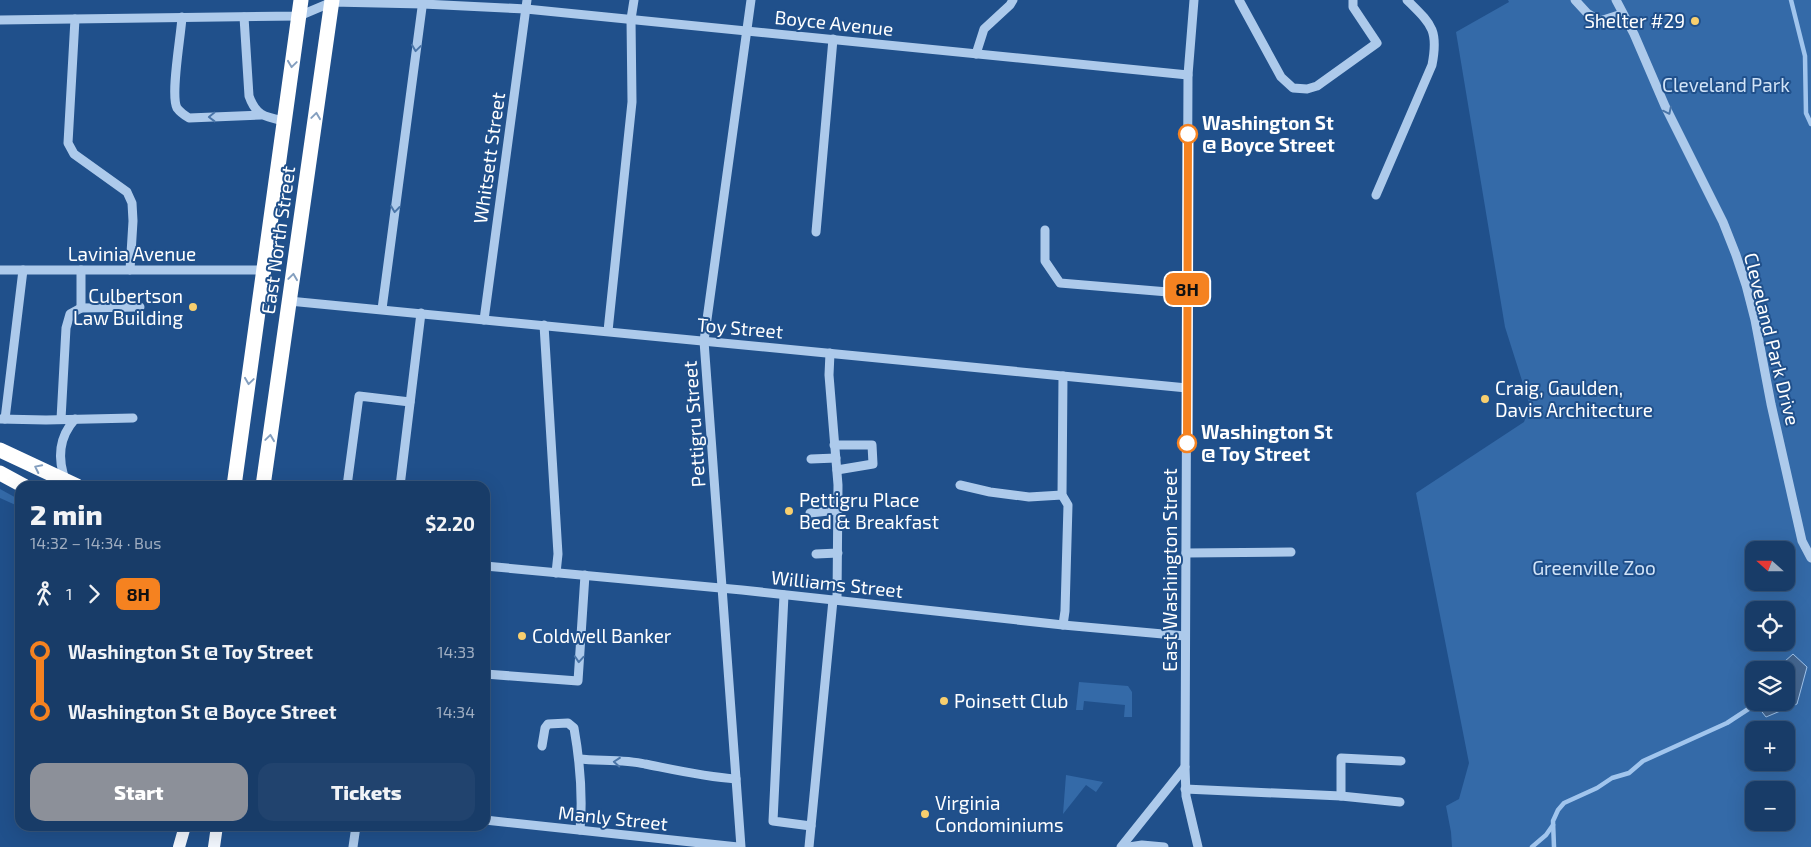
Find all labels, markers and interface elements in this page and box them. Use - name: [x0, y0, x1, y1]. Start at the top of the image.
- street label: Boyce Avenue: [774, 5, 895, 40]
- place label: Shelter #29: [1584, 9, 1685, 32]
- marker: Shelter #29: [1689, 15, 1701, 27]
- one-way arrow: [411, 45, 422, 53]
- one-way arrow: [287, 60, 298, 68]
- park label: Cleveland Park: [1662, 73, 1790, 96]
- street label: Whitsett Street: [468, 91, 509, 225]
- one-way arrow: [1661, 105, 1671, 114]
- place label: Washington St @ Boyce Street: [1202, 111, 1335, 157]
- one-way arrow: [208, 112, 216, 122]
- one-way arrow: [310, 112, 321, 120]
- marker: Washington St @ Boyce Street: [1178, 124, 1198, 144]
- street label: East North Street: [256, 164, 299, 315]
- one-way arrow: [390, 206, 401, 214]
- street label: Lavinia Avenue: [68, 242, 196, 265]
- street label: Cleveland Park Drive: [1740, 250, 1805, 428]
- one-way arrow: [287, 273, 298, 281]
- line badge: 8H: [1164, 273, 1210, 305]
- text: 8H: [1175, 278, 1199, 300]
- place label: Culbertson Law Building: [73, 284, 183, 329]
- marker: Culbertson Law Building: [187, 301, 199, 313]
- street label: Toy Street: [696, 312, 784, 343]
- street label: Pettigru Street: [678, 360, 709, 488]
- place label: Craig, Gaulden, Davis Architecture: [1495, 376, 1653, 421]
- one-way arrow: [244, 378, 255, 386]
- marker: Craig, Gaulden, Davis Architecture: [1479, 393, 1491, 405]
- place label: Washington St @ Toy Street: [1201, 420, 1333, 466]
- marker: Washington St @ Toy Street: [1177, 433, 1197, 453]
- one-way arrow: [264, 434, 275, 442]
- one-way arrow: [34, 464, 43, 474]
- street label: East Washington Street: [1158, 468, 1181, 672]
- place label: Pettigru Place Bed & Breakfast: [799, 488, 939, 533]
- text: 2 min: [30, 497, 103, 531]
- marker: Pettigru Place Bed & Breakfast: [783, 505, 795, 517]
- text: $2.20: [425, 512, 475, 535]
- text: 14:32 – 14:34 · Bus: [30, 533, 161, 552]
- north arrow: [1745, 541, 1795, 591]
- map controls: [1745, 541, 1795, 831]
- park label: Greenville Zoo: [1532, 556, 1656, 579]
- street label: Williams Street: [770, 565, 904, 602]
- icon: walk: [30, 580, 58, 608]
- icon: forward: [80, 580, 108, 608]
- text: 8H: [126, 583, 150, 605]
- text: 1: [66, 584, 72, 603]
- button: locate: [1745, 601, 1795, 651]
- place label: Coldwell Banker: [532, 624, 672, 647]
- marker: Coldwell Banker: [516, 630, 528, 642]
- text: Washington St @ Toy Street: [68, 640, 313, 663]
- text: 14:33: [437, 642, 475, 661]
- one-way arrow: [573, 655, 584, 663]
- button: layers: [1745, 661, 1795, 711]
- place label: Poinsett Club: [954, 689, 1068, 712]
- marker: Poinsett Club: [938, 695, 950, 707]
- text: Washington St @ Boyce Street: [68, 700, 337, 723]
- text: 14:34: [436, 702, 475, 721]
- button: +: [1745, 721, 1795, 771]
- one-way arrow: [613, 756, 621, 767]
- button: Start: [30, 763, 248, 821]
- button: Tickets: [258, 763, 475, 821]
- button: −: [1745, 781, 1795, 831]
- place label: Virginia Condominiums: [935, 791, 1064, 836]
- street label: Manly Street: [557, 800, 669, 835]
- marker: Virginia Condominiums: [919, 808, 931, 820]

